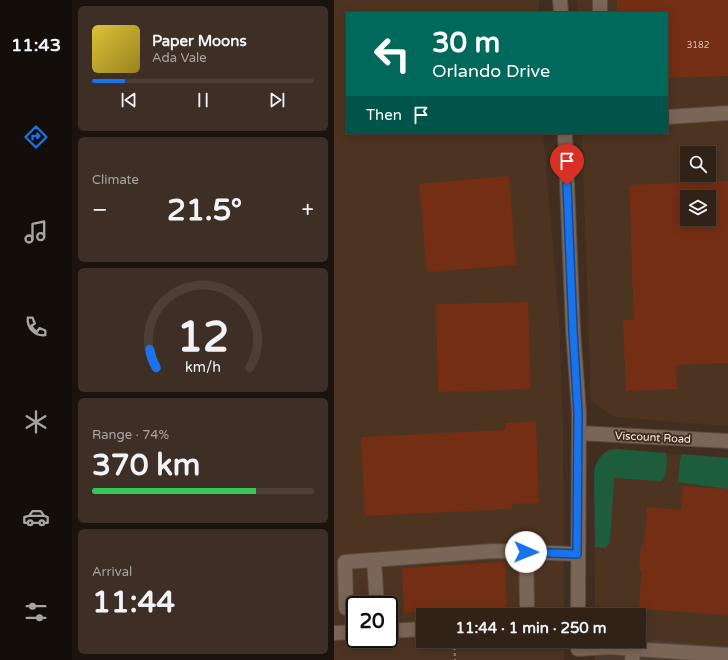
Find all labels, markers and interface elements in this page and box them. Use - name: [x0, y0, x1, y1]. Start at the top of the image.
- text: 30 m: [432, 26, 500, 60]
- icon: left: [366, 28, 418, 80]
- text: Paper Moons: [152, 32, 247, 50]
- text: 11:43: [11, 34, 61, 56]
- house number: 3182: [687, 40, 709, 51]
- text: Ada Vale: [152, 50, 207, 66]
- text: Orlando Drive: [432, 60, 550, 82]
- icon: previous: [118, 89, 140, 111]
- icon: pause: [192, 89, 214, 111]
- icon: next: [266, 89, 288, 111]
- icon: arrive: [410, 104, 432, 126]
- text: Then: [366, 106, 402, 124]
- icon: directions: [22, 123, 50, 151]
- pin: [550, 144, 584, 185]
- map controls: [680, 146, 716, 226]
- button: search: [680, 146, 716, 182]
- icon: arrive: [556, 150, 578, 172]
- text: Climate: [92, 172, 139, 188]
- button: layers: [680, 190, 716, 226]
- text: 21.5°: [167, 192, 242, 229]
- text: −: [92, 197, 108, 223]
- text: +: [302, 197, 314, 223]
- icon: music: [22, 218, 50, 246]
- icon: phone: [22, 313, 50, 341]
- text: 12: [177, 313, 229, 363]
- text: km/h: [185, 359, 221, 376]
- icon: climate: [22, 408, 50, 436]
- text: Range · 74%: [92, 427, 169, 443]
- street label: Viscount Road: [615, 429, 691, 446]
- text: 370 km: [92, 447, 200, 484]
- icon: car: [22, 503, 50, 531]
- position arrow: [505, 531, 547, 573]
- text: Arrival: [92, 564, 132, 580]
- text: 11:44: [92, 584, 175, 621]
- speed limit sign: 20: [346, 596, 398, 648]
- icon: filters: [22, 598, 50, 626]
- text: 11:44 · 1 min · 250 m: [456, 619, 606, 637]

